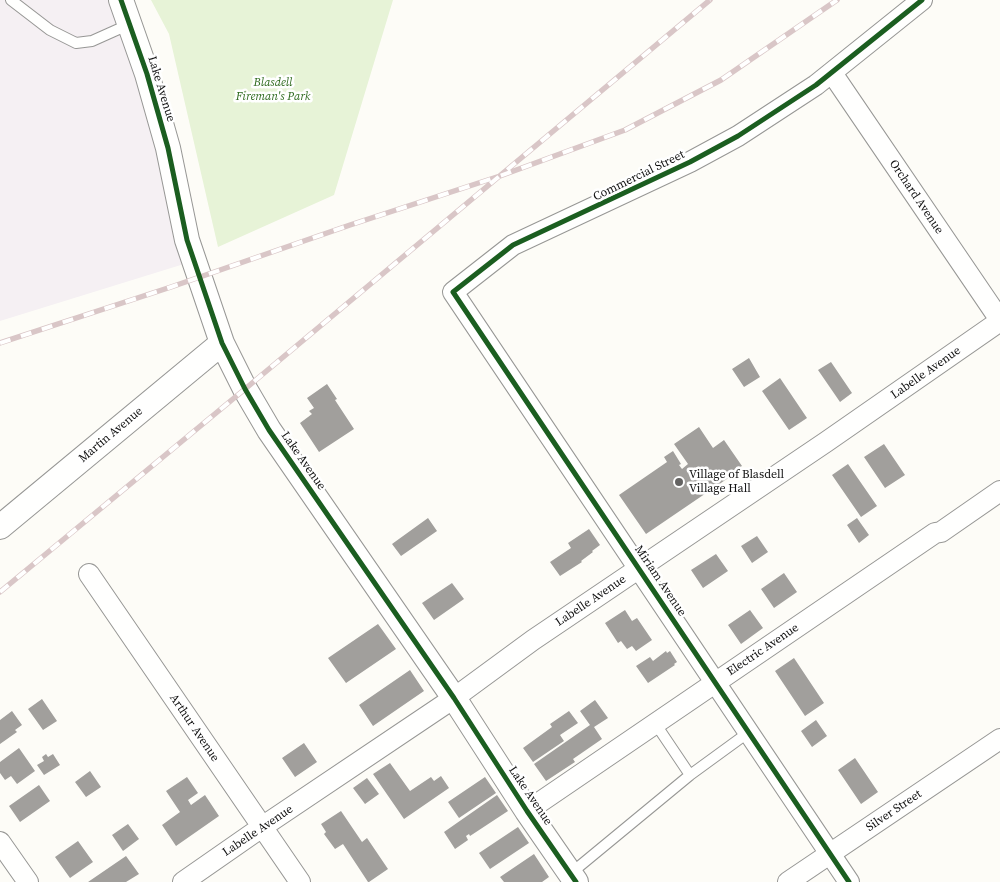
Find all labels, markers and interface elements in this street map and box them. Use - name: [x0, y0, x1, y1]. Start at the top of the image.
- street label: Lake Avenue: [144, 54, 178, 124]
- park label: Blasdell Fireman's Park: [236, 76, 310, 104]
- street label: Commercial Street: [591, 148, 687, 204]
- street label: Orchard Avenue: [886, 157, 946, 237]
- street label: Labelle Avenue: [888, 344, 964, 402]
- street label: Martin Avenue: [76, 404, 146, 466]
- street label: Lake Avenue: [278, 429, 328, 493]
- place label: Village of Blasdell Village Hall: [689, 468, 784, 496]
- marker: Village of Blasdell Village Hall: [673, 476, 685, 488]
- street label: Miriam Avenue: [631, 543, 689, 619]
- street label: Labelle Avenue: [553, 572, 629, 630]
- street label: Electric Avenue: [724, 621, 802, 679]
- street label: Arthur Avenue: [166, 691, 222, 765]
- street label: Lake Avenue: [505, 764, 555, 828]
- street label: Silver Street: [863, 787, 925, 835]
- street label: Labelle Avenue: [220, 802, 296, 860]

